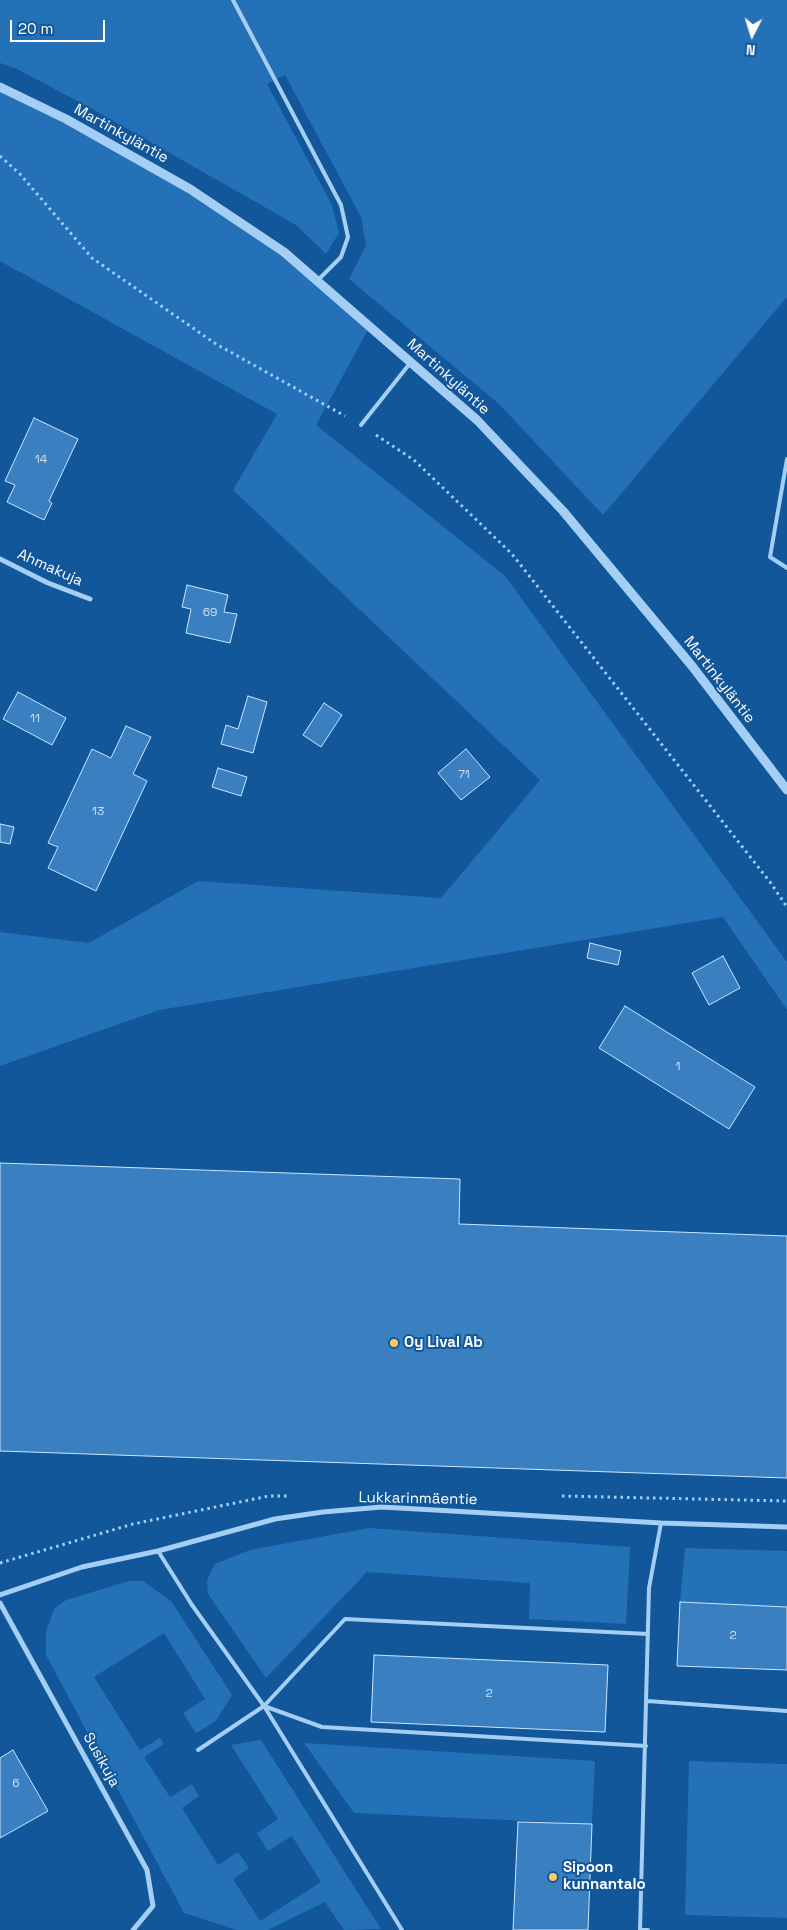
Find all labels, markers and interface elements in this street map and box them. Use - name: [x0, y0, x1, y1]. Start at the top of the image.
- scale bar: [12, 10, 108, 42]
- north arrow: [727, 10, 777, 60]
- text: 20 m: [18, 19, 53, 38]
- text: N: [745, 41, 756, 59]
- street label: Martinkyläntie: [71, 101, 171, 167]
- street label: Martinkyläntie: [403, 335, 493, 419]
- house number: 14: [35, 453, 47, 467]
- street label: Ahmakuja: [14, 546, 86, 590]
- house number: 69: [203, 606, 217, 620]
- street label: Martinkyläntie: [680, 633, 758, 727]
- house number: 11: [30, 712, 40, 726]
- house number: 71: [458, 768, 470, 782]
- house number: 13: [92, 805, 104, 819]
- house number: 1: [675, 1060, 681, 1074]
- place label: Oy Lival Ab: [404, 1334, 483, 1352]
- marker: Oy Lival Ab: [388, 1337, 400, 1349]
- street label: Lukkarinmäentie: [358, 1489, 478, 1509]
- house number: 2: [729, 1629, 737, 1643]
- house number: 2: [485, 1687, 493, 1701]
- street label: Susikuja: [79, 1730, 123, 1790]
- house number: 6: [12, 1777, 20, 1791]
- place label: Sipoon kunnantalo: [563, 1859, 646, 1894]
- marker: Sipoon kunnantalo: [547, 1871, 559, 1883]

